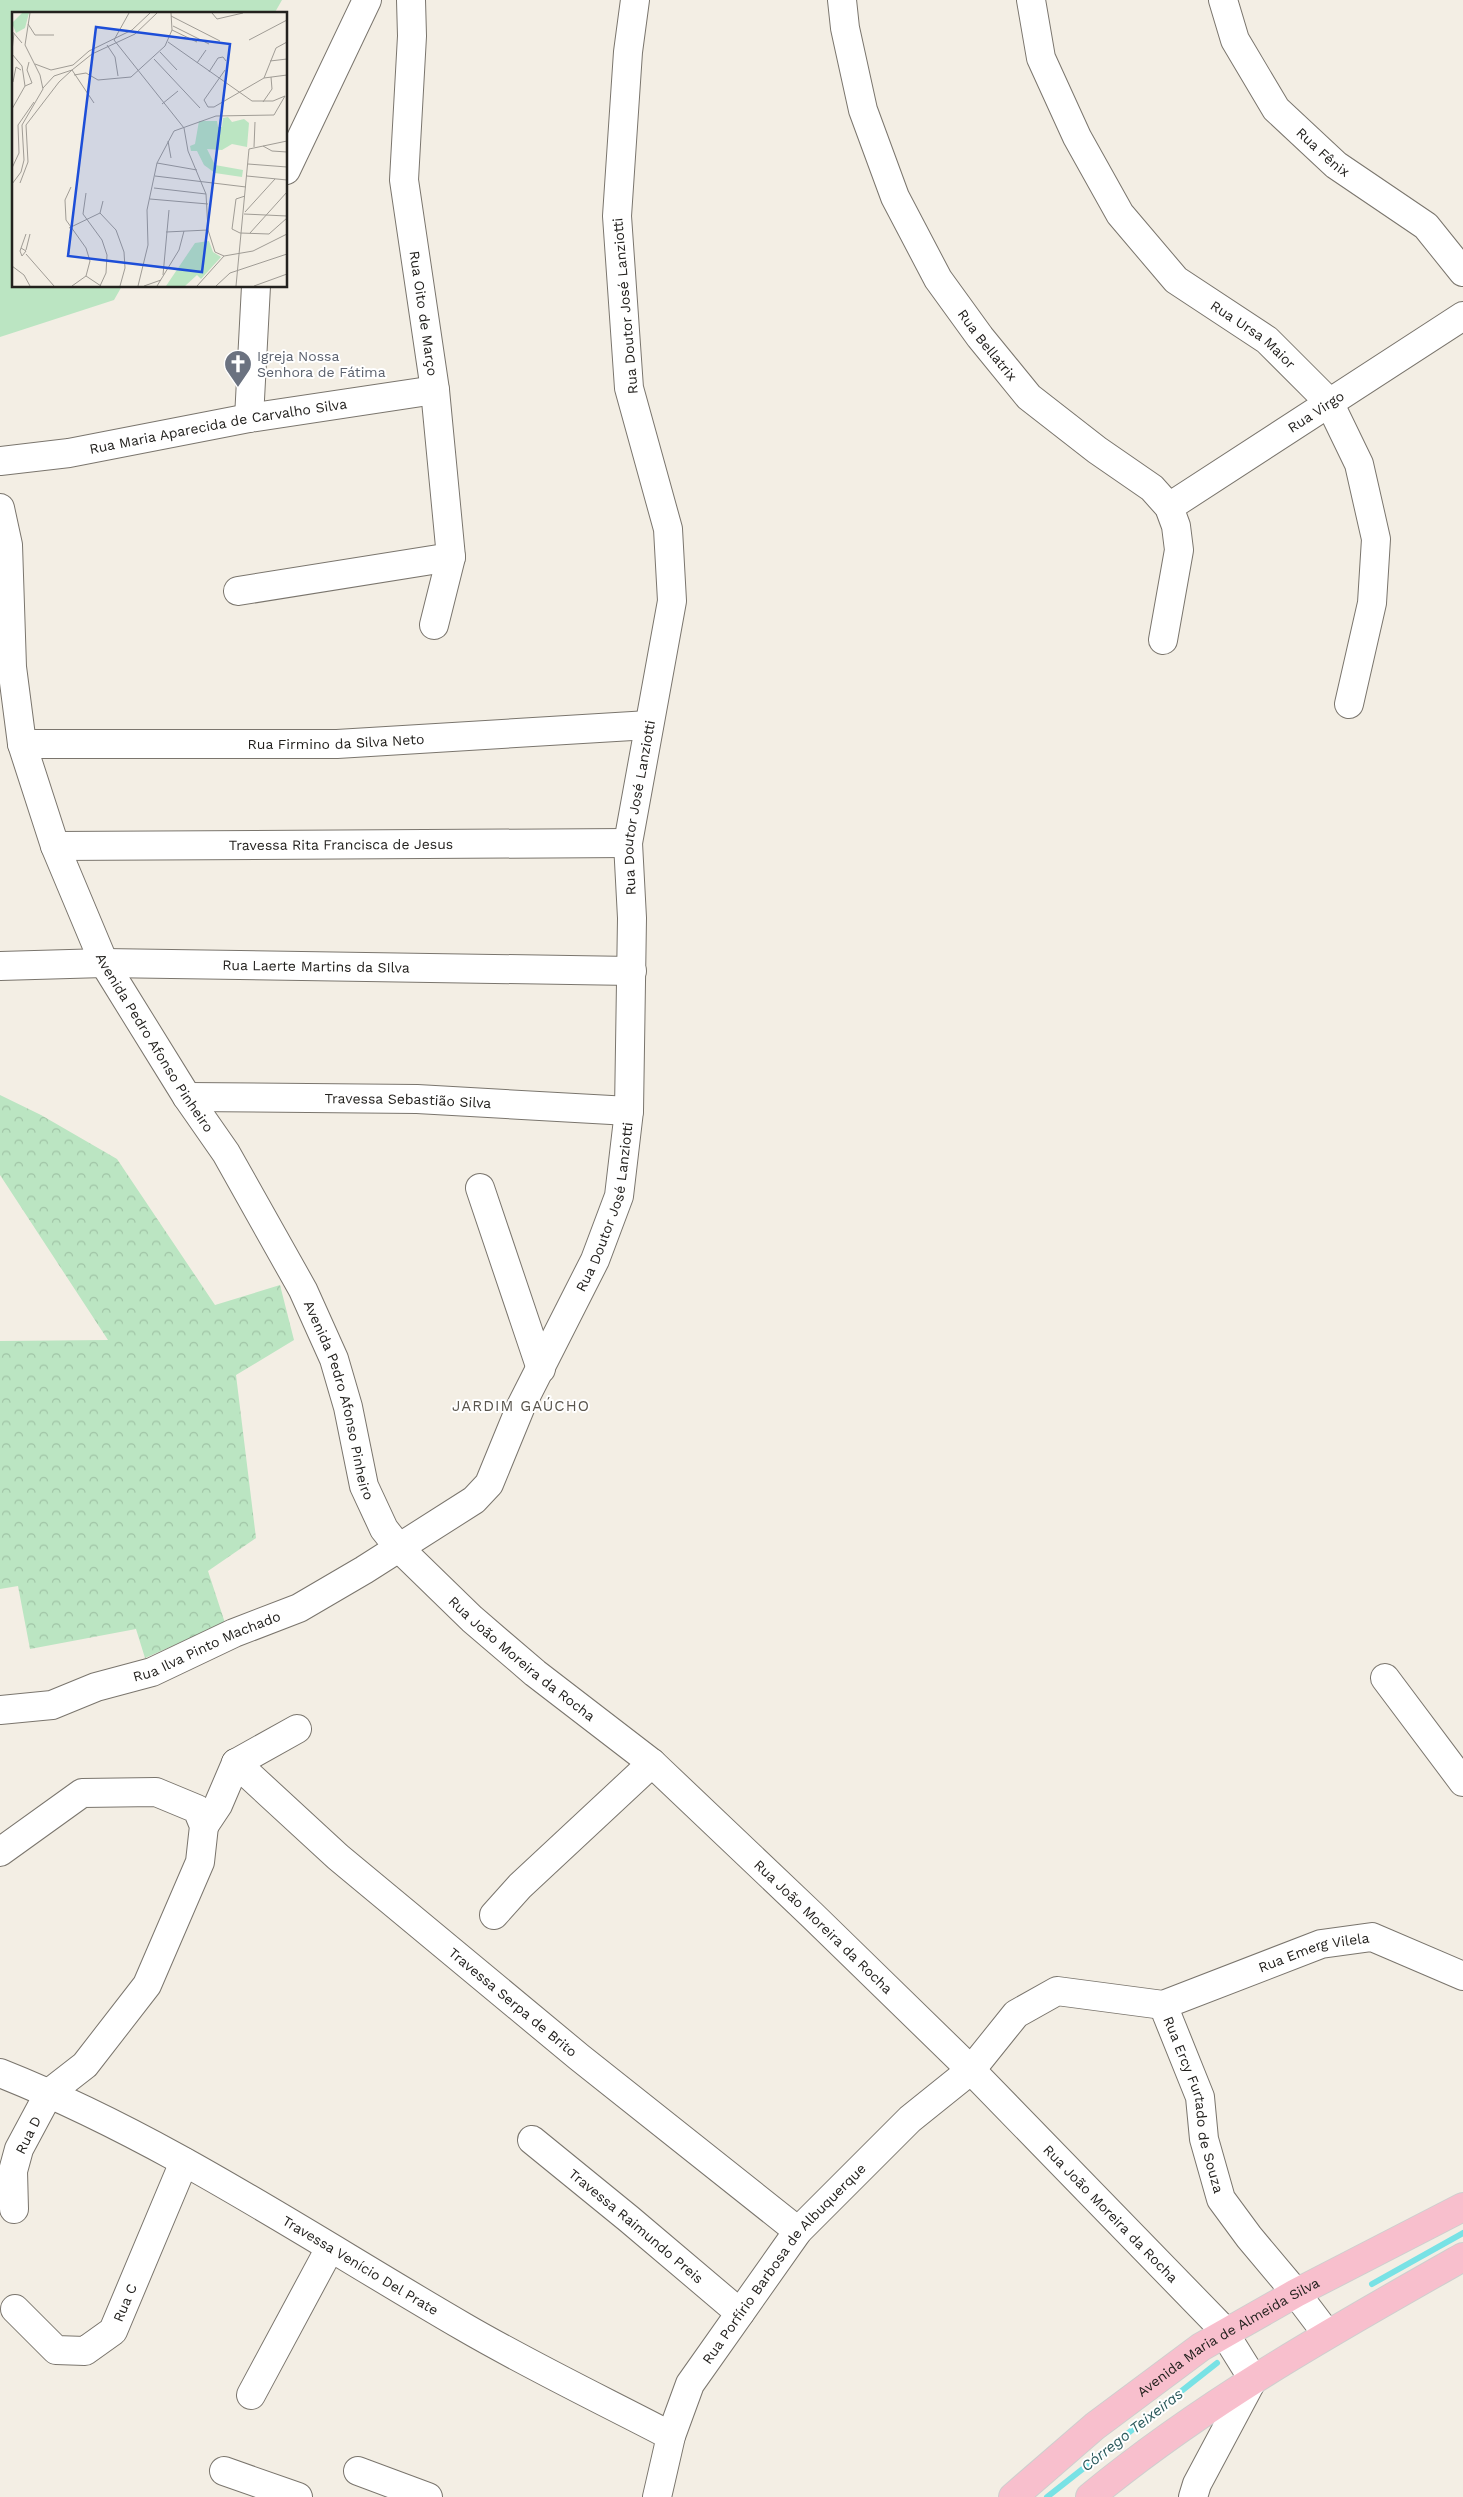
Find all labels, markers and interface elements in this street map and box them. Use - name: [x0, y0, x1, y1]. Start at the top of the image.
- inset map: [12, 12, 288, 288]
- street label: Rua Fênix: [1293, 124, 1353, 180]
- street label: Rua Doutor José Lanziotti: [609, 217, 641, 395]
- street label: Rua Oito de Março: [407, 250, 441, 377]
- street label: Rua Ursa Maior: [1208, 297, 1299, 372]
- street label: Rua Bellatrix: [955, 306, 1020, 384]
- place label: Igreja Nossa Senhora de Fátima: [257, 348, 386, 380]
- church icon: Igreja Nossa Senhora de Fátima: [223, 349, 253, 388]
- street label: Rua Virgo: [1285, 388, 1347, 436]
- street label: Rua Maria Aparecida de Carvalho Silva: [88, 395, 348, 457]
- street label: Rua Doutor José Lanziotti: [619, 719, 658, 896]
- street label: Rua Firmino da Silva Neto: [248, 731, 425, 752]
- street label: Travessa Rita Francisca de Jesus: [229, 836, 453, 853]
- street label: Avenida Pedro Afonso Pinheiro: [93, 951, 217, 1135]
- street label: Rua Laerte Martins da SIlva: [222, 957, 410, 976]
- street label: Travessa Sebastião Silva: [324, 1090, 492, 1111]
- street label: Rua Doutor José Lanziotti: [572, 1121, 636, 1294]
- street label: Avenida Pedro Afonso Pinheiro: [301, 1298, 377, 1502]
- district label: JARDIM GAÚCHO: [452, 1397, 590, 1415]
- street label: Rua João Moreira da Rocha: [445, 1593, 598, 1724]
- street label: Rua Ilva Pinto Machado: [131, 1608, 283, 1685]
- street label: Rua João Moreira da Rocha: [751, 1856, 896, 1997]
- street label: Rua Emerg Vilela: [1256, 1929, 1370, 1975]
- street label: Travessa Serpa de Brito: [446, 1944, 580, 2060]
- street label: Rua Ercy Furtado de Souza: [1160, 2014, 1227, 2195]
- street label: Rua D: [12, 2113, 44, 2157]
- street label: Rua João Moreira da Rocha: [1040, 2141, 1181, 2286]
- street label: Rua Porfírio Barbosa de Albuquerque: [699, 2160, 869, 2367]
- street label: Travessa Raimundo Preis: [566, 2165, 707, 2286]
- street label: Travessa Venício Del Prate: [280, 2212, 441, 2318]
- street label: Avenida Maria de Almeida Silva: [1134, 2274, 1322, 2400]
- street label: Rua C: [110, 2281, 140, 2324]
- water label: Córrego Teixeiras: [1078, 2385, 1187, 2475]

